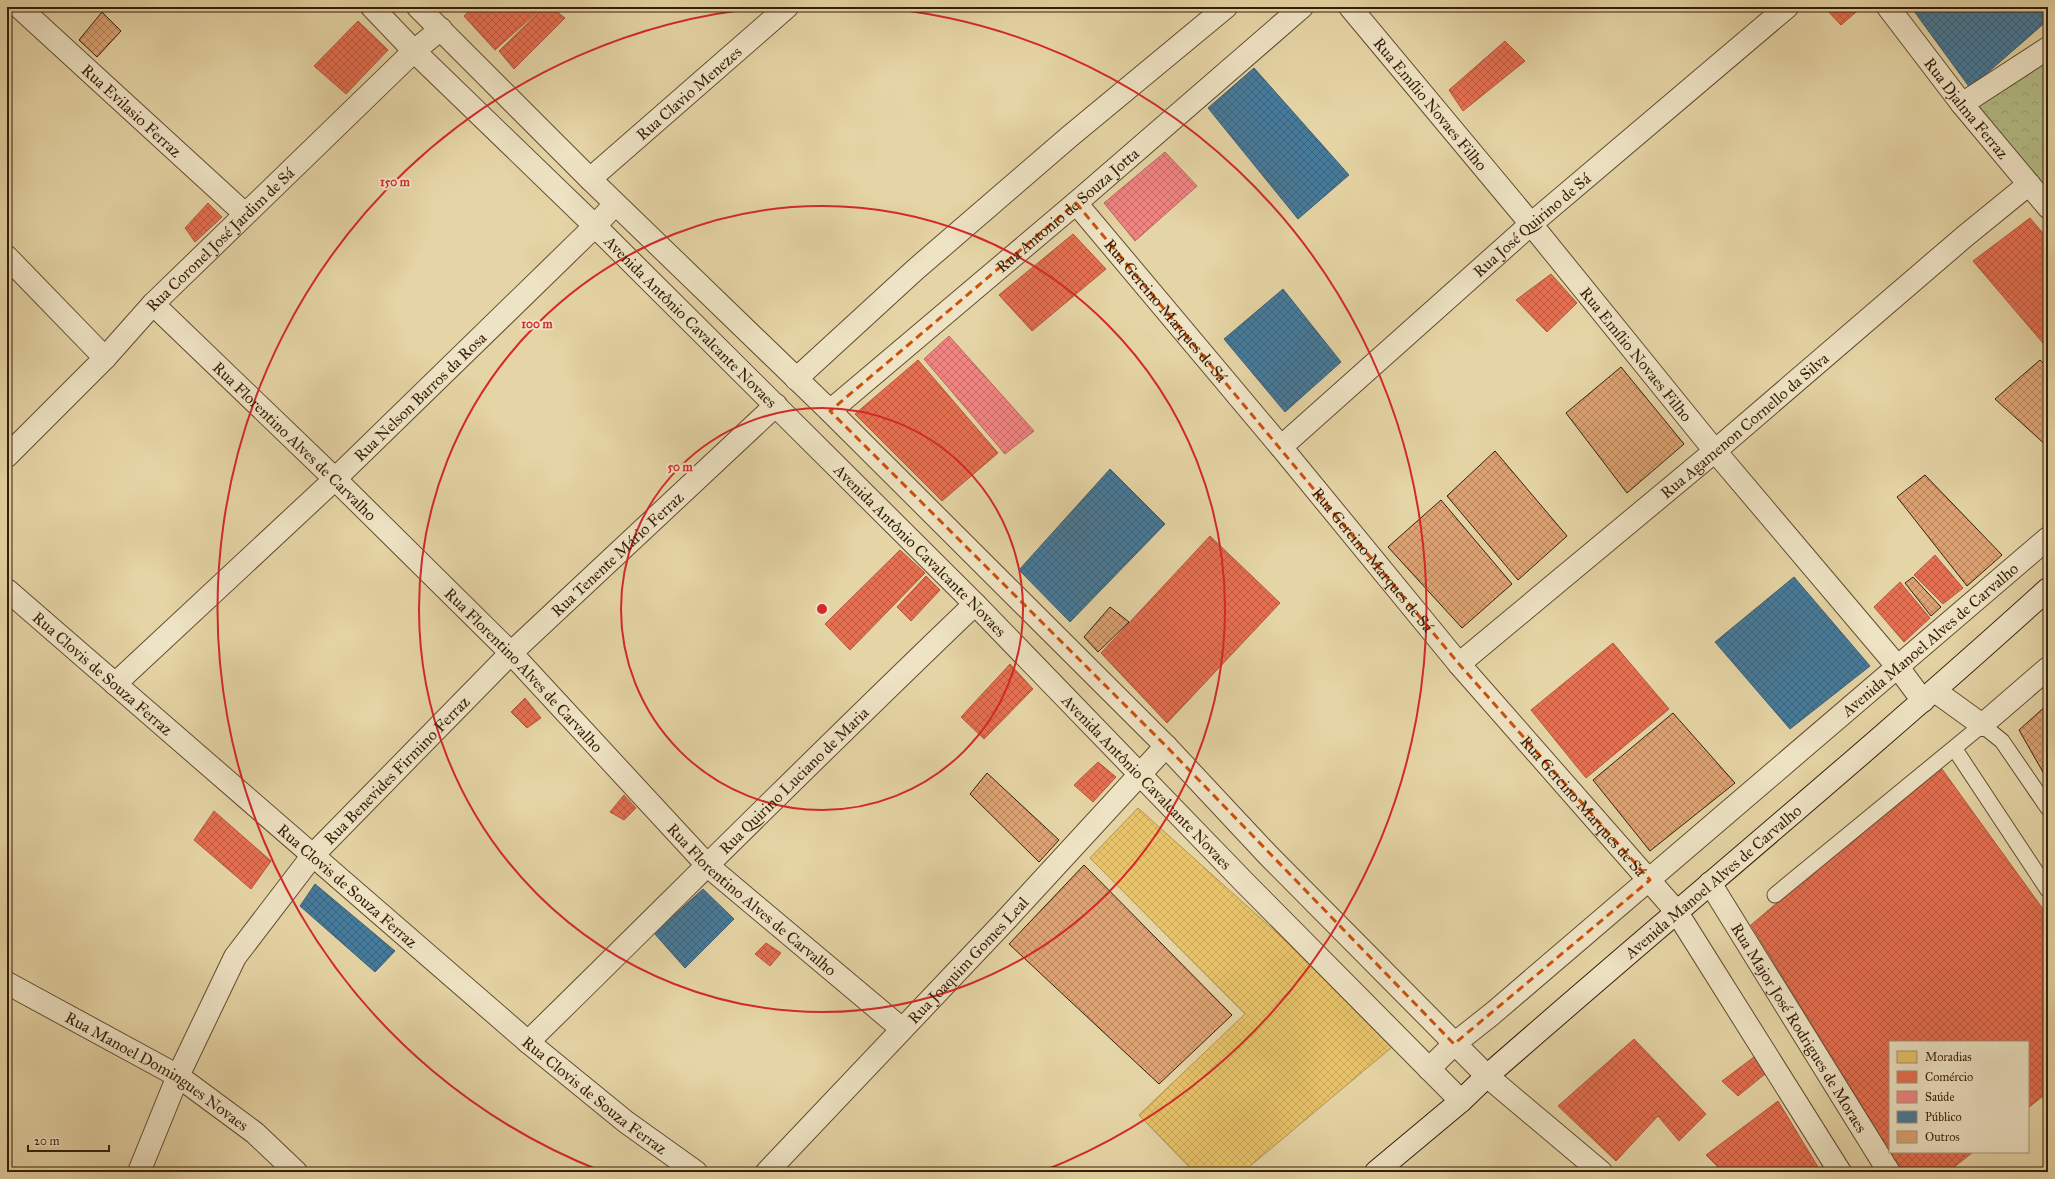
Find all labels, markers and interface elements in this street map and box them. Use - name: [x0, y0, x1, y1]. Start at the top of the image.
- street label: Rua Emílio Novaes Filho: [1369, 34, 1491, 174]
- street label: Rua Clavio Menezes: [632, 42, 746, 144]
- street label: Rua Djalma Ferraz: [1920, 54, 2013, 163]
- street label: Rua Evilasio Ferraz: [78, 60, 186, 162]
- street label: Rua Antonio de Souza Jotta: [992, 144, 1143, 277]
- street label: Rua Coronel José Jardim de Sá: [142, 163, 298, 315]
- street label: Rua José Quirino de Sá: [1469, 169, 1595, 281]
- text: 150 m: [380, 175, 411, 189]
- street label: Avenida Antônio Cavalcante Novaes: [600, 231, 781, 412]
- street label: Rua Gercino Marques de Sá: [1100, 235, 1231, 386]
- street label: Rua Emílio Novaes Filho: [1576, 283, 1696, 425]
- text: 100 m: [521, 317, 554, 331]
- street label: Rua Nelson Barros da Rosa: [350, 328, 490, 465]
- street label: Rua Agamenon Cornello da Silva: [1657, 349, 1833, 502]
- street label: Rua Florentino Alves de Carvalho: [209, 358, 380, 525]
- text: 50 m: [667, 460, 694, 474]
- street label: Avenida Antônio Cavalcante Novaes: [829, 460, 1010, 641]
- street label: Rua Gercino Marques de Sá: [1308, 484, 1438, 636]
- street label: Rua Tenente Mário Ferraz: [547, 487, 688, 621]
- street label: Avenida Manoel Alves de Carvalho: [1837, 559, 2022, 721]
- street label: Rua Florentino Alves de Carvalho: [441, 584, 607, 756]
- centre of rings: [815, 602, 829, 616]
- street label: Rua Clovis de Souza Ferraz: [29, 608, 177, 740]
- street label: Avenida Antônio Cavalcante Novaes: [1057, 690, 1236, 874]
- street label: Rua Benevides Firmino Ferraz: [320, 692, 474, 849]
- street label: Rua Quirino Luciano de Maria: [715, 703, 873, 858]
- street label: Rua Gercino Marques de Sá: [1516, 732, 1650, 881]
- street label: Avenida Manoel Alves de Carvalho: [1620, 801, 1805, 963]
- street label: Rua Florentino Alves de Carvalho: [663, 819, 840, 980]
- street label: Rua Clovis de Souza Ferraz: [273, 820, 422, 952]
- street label: Rua Joaquim Gomes Leal: [904, 892, 1033, 1028]
- street label: Rua Major José Rodrigues de Moraes: [1727, 920, 1871, 1136]
- street label: Rua Manoel Domingues Novaes: [62, 1008, 252, 1135]
- street label: Rua Clovis de Souza Ferraz: [518, 1032, 671, 1159]
- legend: [1889, 1041, 2029, 1153]
- text: Moradias: [1925, 1050, 1972, 1064]
- text: Comércio: [1925, 1070, 1973, 1084]
- text: Saúde: [1925, 1090, 1954, 1104]
- text: Público: [1925, 1110, 1962, 1124]
- scale bar: [28, 1127, 109, 1153]
- text: Outros: [1925, 1130, 1960, 1144]
- text: 20 m: [34, 1134, 60, 1148]

